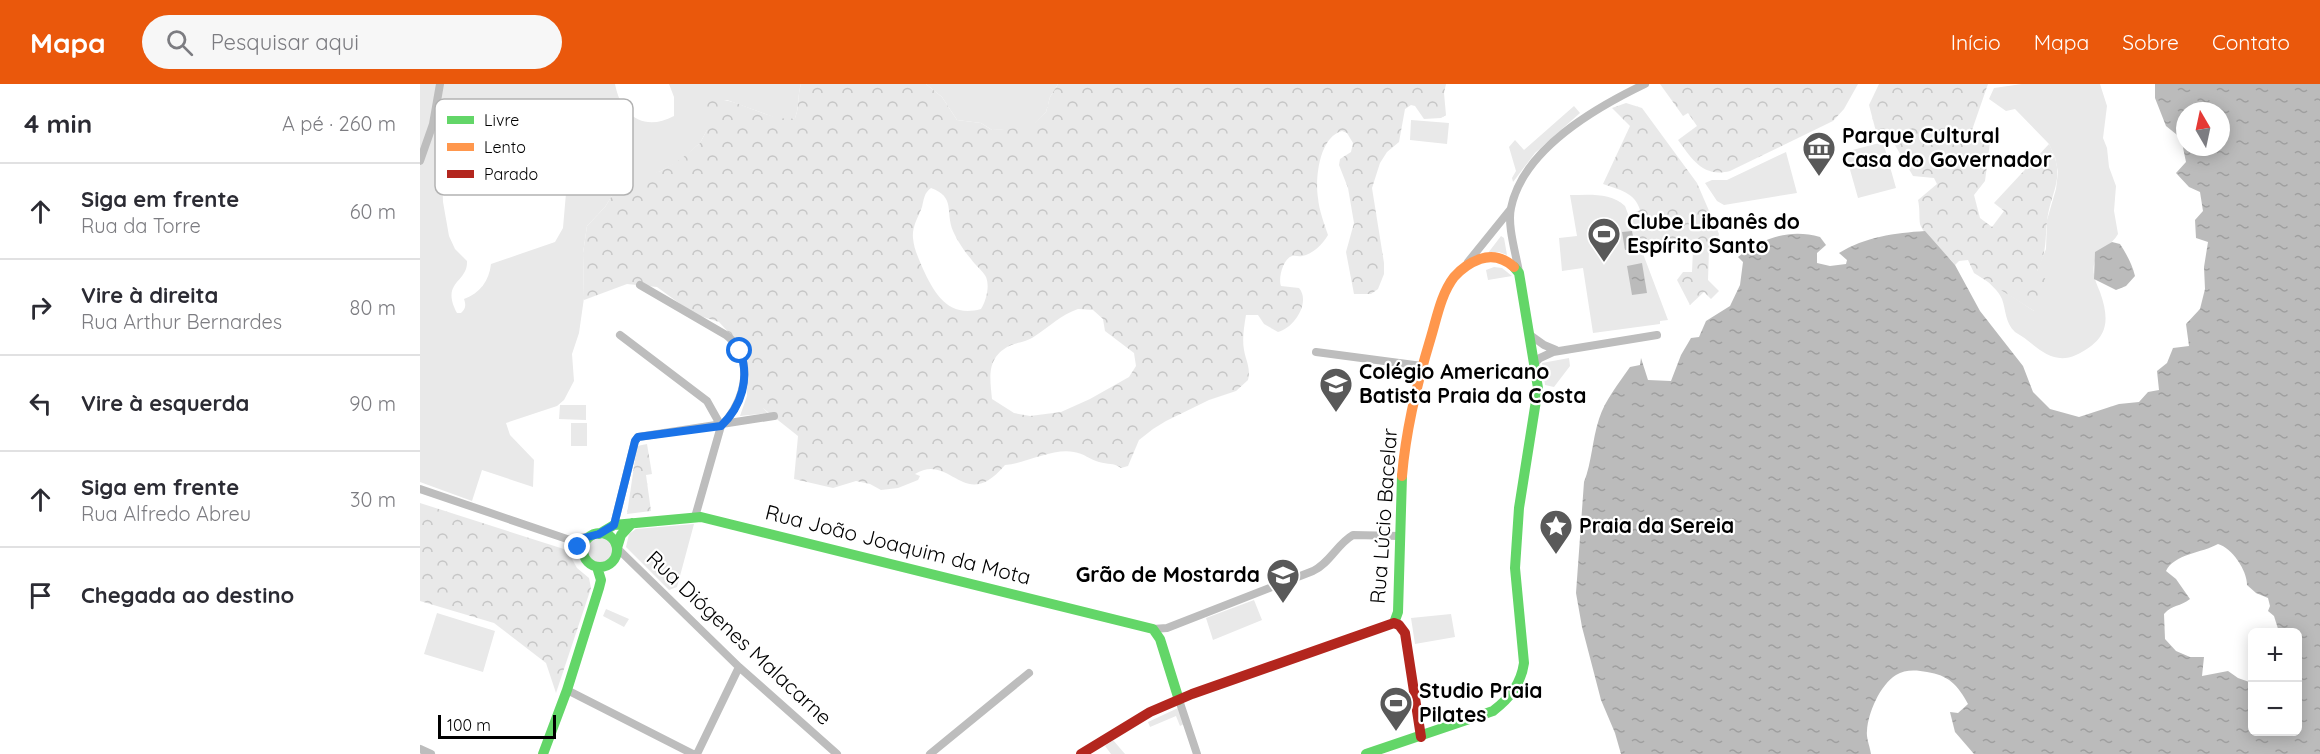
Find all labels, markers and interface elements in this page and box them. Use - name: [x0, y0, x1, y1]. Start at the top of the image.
- search box: [142, 15, 562, 69]
- text: Mapa: [30, 25, 106, 60]
- icon: search: [163, 26, 196, 59]
- text: Pesquisar aqui: [211, 28, 359, 56]
- text: Início: [1951, 29, 2001, 55]
- text: Mapa: [2034, 29, 2089, 55]
- text: Sobre: [2122, 29, 2179, 55]
- text: Contato: [2212, 29, 2290, 55]
- legend: [435, 99, 633, 195]
- north arrow: [2176, 102, 2230, 156]
- text: 4 min: [24, 107, 92, 140]
- text: Livre: [484, 110, 519, 130]
- text: A pé · 260 m: [282, 111, 396, 136]
- place label: Parque Cultural Casa do Governador: [1842, 122, 2052, 172]
- museum icon: Parque Cultural Casa do Governador: [1801, 130, 1837, 177]
- text: Lento: [484, 137, 526, 157]
- text: Parado: [484, 164, 538, 184]
- text: Siga em frente: [81, 185, 239, 213]
- icon: ahead: [24, 195, 57, 228]
- text: 60 m: [350, 199, 396, 224]
- place label: Clube Libanês do Espírito Santo: [1627, 208, 1800, 258]
- text: Rua da Torre: [81, 213, 201, 238]
- sports icon: Clube Libanês do Espírito Santo: [1586, 216, 1622, 263]
- text: Vire à direita: [81, 281, 218, 309]
- icon: right: [24, 291, 57, 324]
- text: 80 m: [350, 295, 396, 320]
- text: Rua Arthur Bernardes: [81, 309, 282, 334]
- route start: [726, 337, 752, 363]
- place label: Colégio Americano Batista Praia da Costa: [1359, 358, 1586, 408]
- school or university icon: Colégio Americano Batista Praia da Costa: [1318, 366, 1354, 413]
- icon: left: [24, 387, 57, 420]
- text: Vire à esquerda: [81, 389, 249, 417]
- text: 90 m: [349, 391, 396, 416]
- street label: Rua Lúcio Bacelar: [1364, 427, 1402, 605]
- text: Siga em frente: [81, 473, 239, 501]
- icon: ahead: [24, 483, 57, 516]
- text: 30 m: [350, 487, 396, 512]
- street label: Rua João Joaquim da Mota: [763, 498, 1034, 590]
- text: Rua Alfredo Abreu: [81, 501, 251, 526]
- place icon: Praia da Sereia: [1538, 508, 1574, 555]
- place label: Praia da Sereia: [1579, 512, 1734, 538]
- route end: [564, 533, 590, 559]
- street label: Rua Diógenes Malacarne: [642, 545, 838, 730]
- school or university icon: Grão de Mostarda: [1265, 557, 1301, 604]
- place label: Grão de Mostarda: [1076, 561, 1260, 587]
- icon: arrive: [24, 579, 57, 612]
- text: Chegada ao destino: [81, 581, 294, 609]
- map controls: [2248, 628, 2302, 736]
- button: +: [2248, 628, 2302, 682]
- place label: Studio Praia Pilates: [1419, 677, 1542, 727]
- button: −: [2248, 682, 2302, 736]
- sports icon: Studio Praia Pilates: [1378, 685, 1414, 732]
- scale bar: [438, 712, 556, 740]
- text: 100 m: [447, 715, 491, 735]

